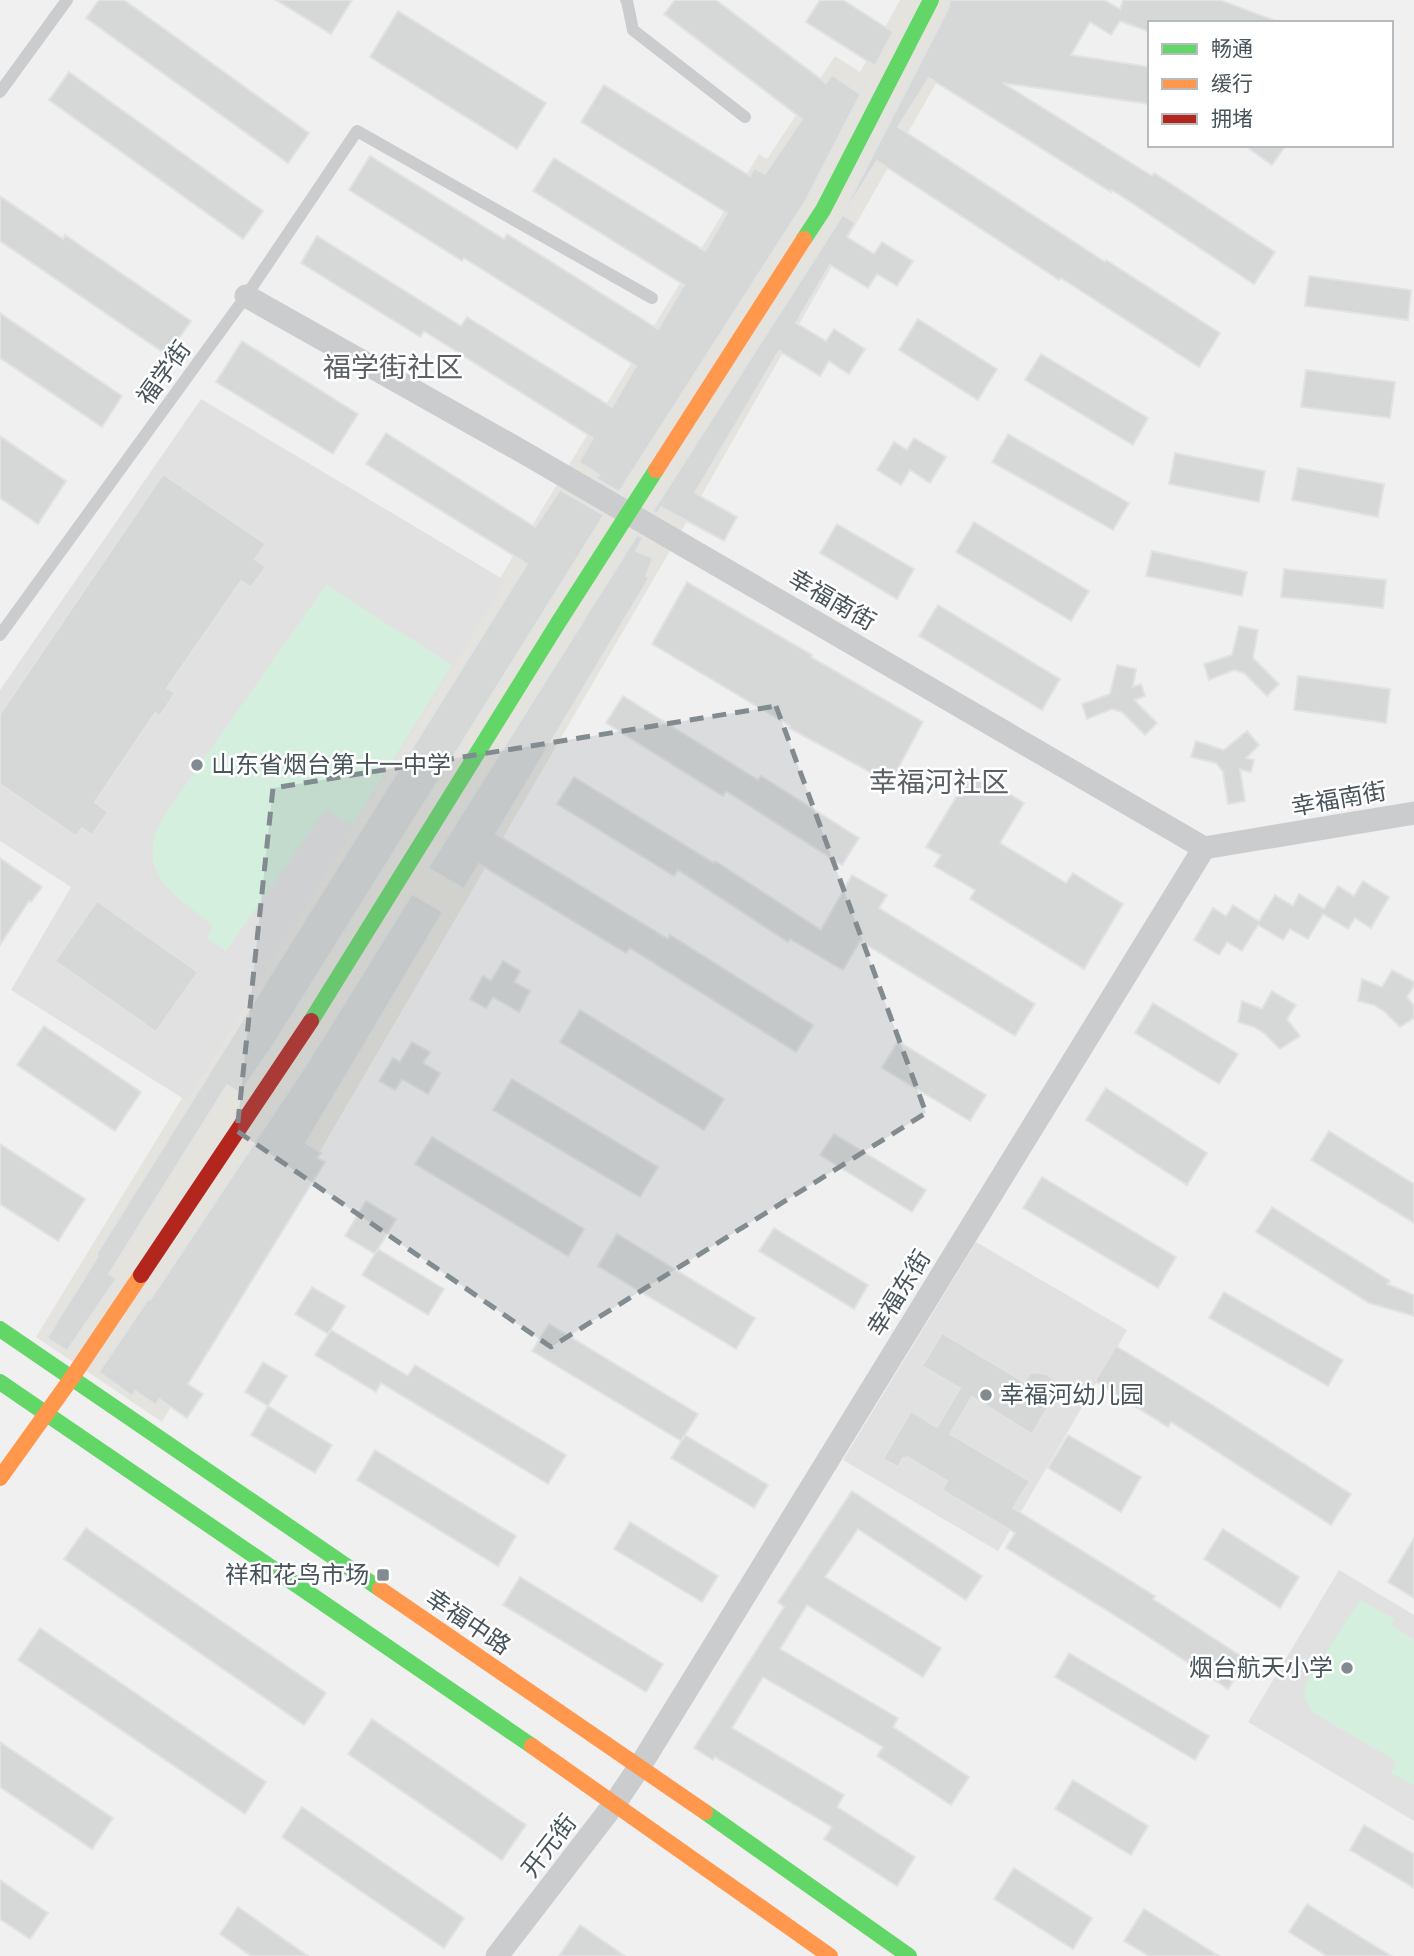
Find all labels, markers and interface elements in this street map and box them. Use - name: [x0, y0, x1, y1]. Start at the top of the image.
- legend: [1148, 21, 1393, 147]
- text: 畅通: [1211, 36, 1253, 60]
- text: 缓行: [1211, 71, 1253, 95]
- text: 拥堵: [1211, 106, 1253, 130]
- street label: 福学街: [132, 336, 196, 410]
- district label: 福学街社区: [323, 351, 463, 382]
- street label: 幸福南街: [784, 564, 881, 635]
- place label: 山东省烟台第十一中学: [211, 751, 451, 778]
- marker: 山东省烟台第十一中学: [189, 757, 205, 773]
- district label: 幸福河社区: [869, 766, 1009, 797]
- street label: 幸福南街: [1289, 777, 1389, 820]
- street label: 幸福东街: [862, 1245, 935, 1341]
- place label: 幸福河幼儿园: [1000, 1381, 1144, 1408]
- marker: 幸福河幼儿园: [978, 1387, 994, 1403]
- place label: 祥和花鸟市场: [225, 1561, 369, 1588]
- marker: 祥和花鸟市场: [375, 1567, 391, 1583]
- street label: 幸福中路: [421, 1584, 516, 1660]
- place label: 烟台航天小学: [1189, 1654, 1333, 1681]
- marker: 烟台航天小学: [1339, 1660, 1355, 1676]
- street label: 开元街: [516, 1809, 581, 1882]

